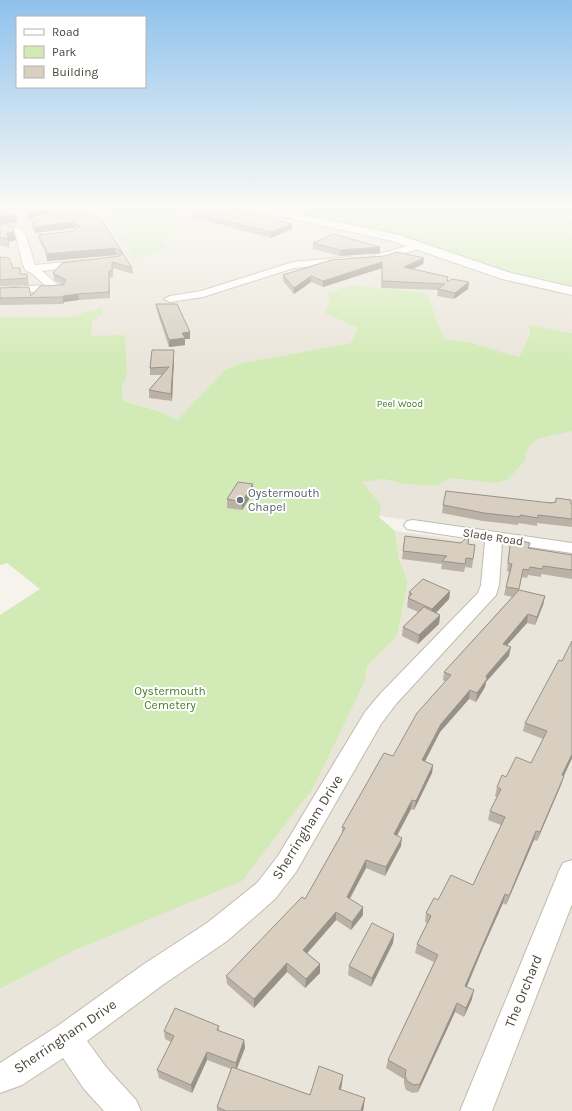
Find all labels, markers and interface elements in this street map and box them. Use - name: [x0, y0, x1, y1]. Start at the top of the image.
- legend: [16, 16, 146, 88]
- text: Road: [52, 25, 80, 39]
- text: Park: [52, 45, 77, 59]
- text: Building: [52, 65, 99, 79]
- park label: Peel Wood: [377, 398, 423, 410]
- place label: Oystermouth Chapel: [248, 486, 319, 514]
- marker: Oystermouth Chapel: [235, 495, 245, 505]
- street label: Slade Road: [462, 525, 524, 549]
- park label: Oystermouth Cemetery: [134, 684, 206, 712]
- street label: Sherringham Drive: [268, 772, 346, 883]
- street label: The Orchard: [501, 952, 546, 1030]
- street label: Sherringham Drive: [11, 996, 120, 1077]

